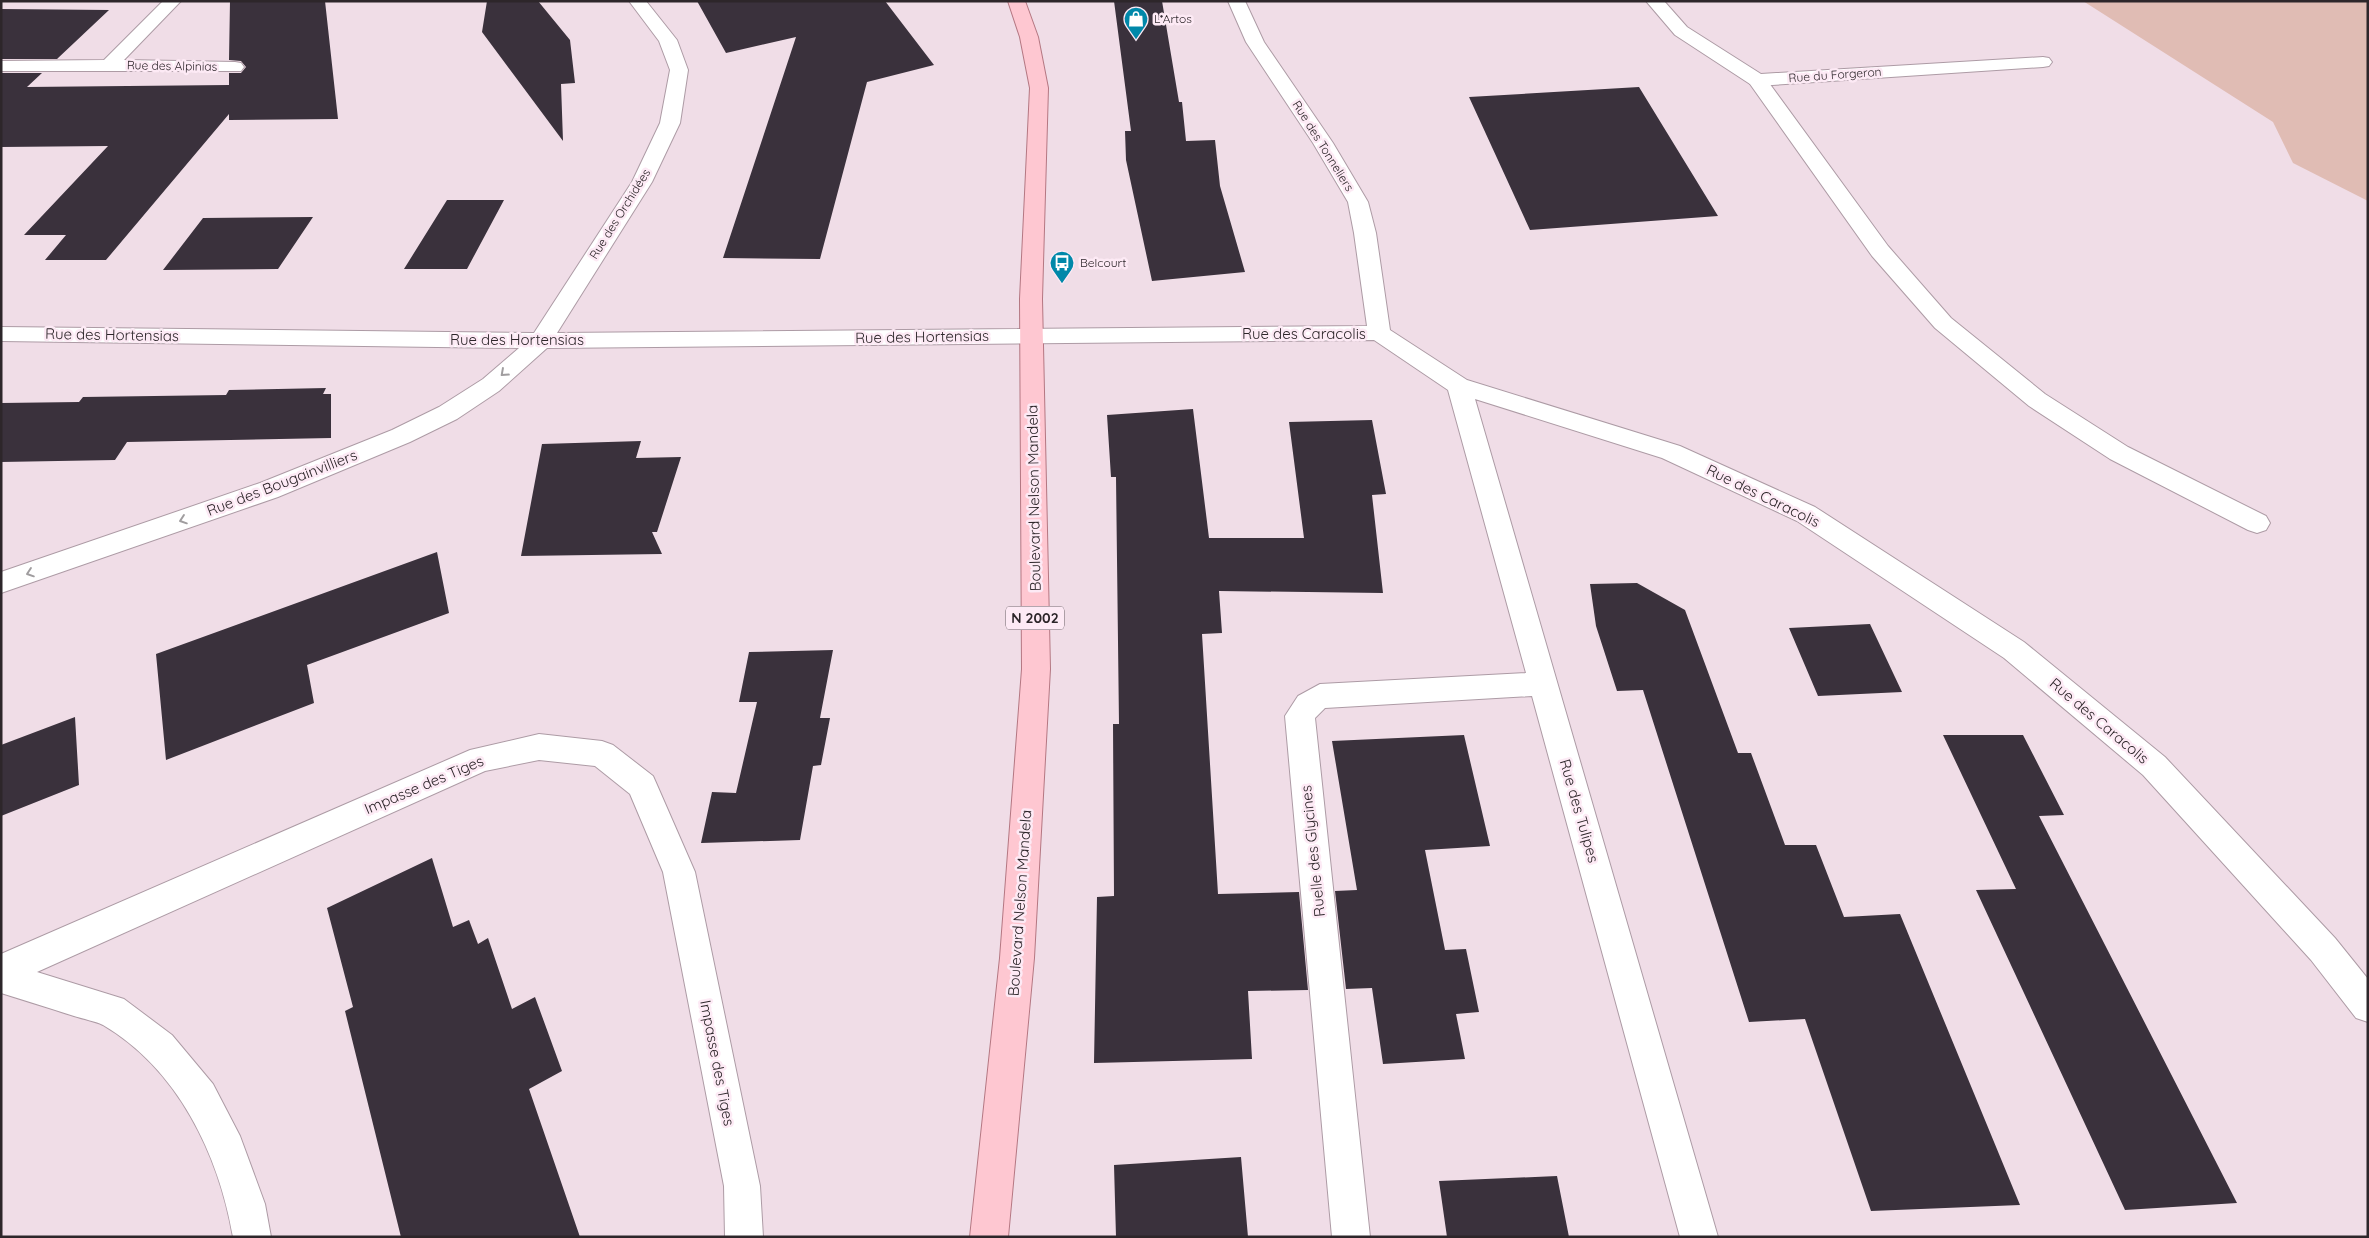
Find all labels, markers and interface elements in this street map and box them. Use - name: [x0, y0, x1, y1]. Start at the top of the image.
- shop icon: L'Artos: [1123, 6, 1149, 40]
- place label: L'Artos: [1154, 11, 1192, 26]
- street label: Rue des Alpinias: [127, 57, 218, 74]
- street label: Rue du Forgeron: [1788, 64, 1882, 85]
- street label: Rue des Tonneliers: [1290, 98, 1357, 194]
- street label: Rue des Orchidées: [586, 166, 654, 262]
- bus stop icon: Belcourt: [1049, 250, 1075, 284]
- place label: Belcourt: [1080, 255, 1126, 270]
- street label: Rue des Hortensias: [45, 324, 179, 345]
- street label: Rue des Caracolis: [1242, 324, 1366, 343]
- street label: Rue des Hortensias: [855, 326, 989, 347]
- street label: Rue des Hortensias: [450, 330, 584, 349]
- one-way arrow: [501, 367, 510, 376]
- street label: Boulevard Nelson Mandela: [1022, 405, 1045, 591]
- street label: Rue des Bougainvilliers: [204, 445, 360, 520]
- street label: Rue des Caracolis: [1703, 460, 1823, 531]
- one-way arrow: [179, 514, 188, 524]
- one-way arrow: [26, 567, 34, 577]
- road number: N 2002: [1006, 606, 1064, 630]
- street label: Rue des Caracolis: [2046, 674, 2153, 768]
- street label: Impasse des Tiges: [361, 751, 486, 818]
- street label: Rue des Tulipes: [1556, 757, 1603, 865]
- street label: Ruelle des Glycines: [1296, 784, 1329, 918]
- street label: Boulevard Nelson Mandela: [1004, 809, 1035, 997]
- street label: Impasse des Tiges: [696, 998, 739, 1127]

